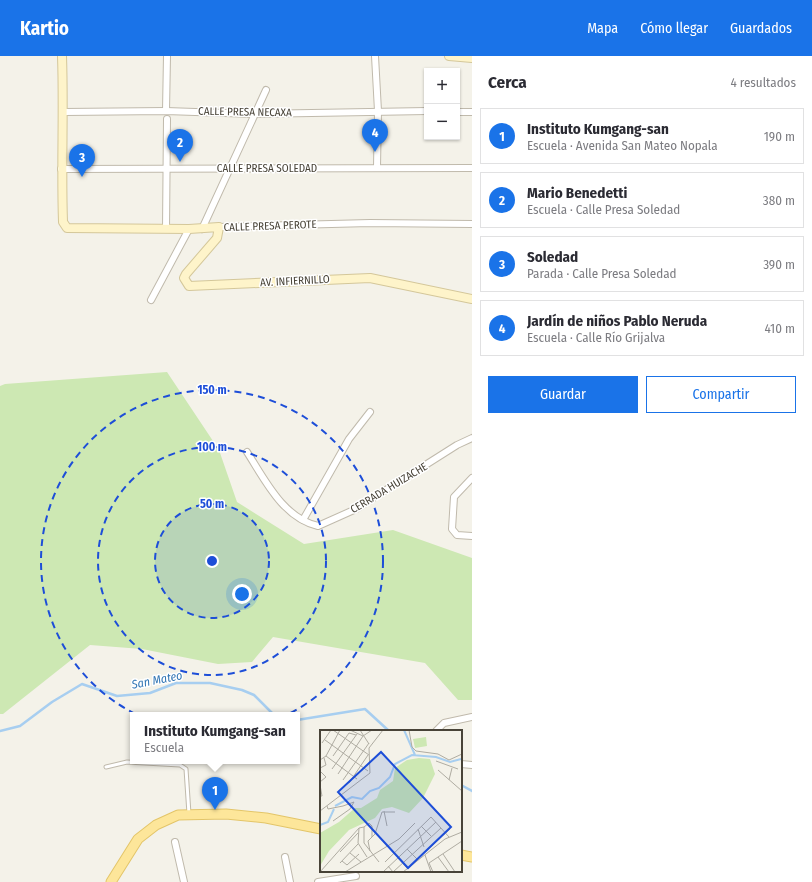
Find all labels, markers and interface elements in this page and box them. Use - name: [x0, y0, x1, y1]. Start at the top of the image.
- text: Kartio: [20, 17, 69, 40]
- text: Mapa: [587, 20, 618, 37]
- text: Cómo llegar: [640, 20, 708, 37]
- text: Guardados: [730, 20, 792, 37]
- map controls: [424, 68, 460, 140]
- button: +: [424, 68, 460, 104]
- text: Cerca: [488, 72, 527, 93]
- text: 4 resultados: [730, 75, 796, 90]
- button: −: [424, 104, 460, 140]
- street label: CALLE PRESA NECAXA: [198, 105, 292, 119]
- pin: 4: [362, 119, 388, 152]
- text: Instituto Kumgang-san: [527, 120, 669, 138]
- pin: 2: [167, 129, 193, 162]
- text: 1: [499, 129, 505, 144]
- text: 190 m: [764, 129, 795, 144]
- text: Escuela · Avenida San Mateo Nopala: [527, 138, 718, 153]
- pin: 3: [69, 144, 95, 177]
- street label: CALLE PRESA SOLEDAD: [217, 162, 317, 175]
- text: Mario Benedetti: [527, 184, 627, 202]
- text: 2: [499, 193, 505, 208]
- text: 380 m: [763, 193, 795, 208]
- text: Escuela · Calle Presa Soledad: [527, 202, 680, 217]
- street label: CALLE PRESA PEROTE: [223, 218, 317, 234]
- text: Soledad: [527, 248, 578, 266]
- text: 3: [499, 257, 505, 272]
- text: 390 m: [763, 257, 795, 272]
- text: Parada · Calle Presa Soledad: [527, 266, 677, 281]
- street label: AV. INFIERNILLO: [260, 273, 330, 289]
- text: Jardín de niños Pablo Neruda: [527, 312, 707, 330]
- text: 4: [499, 321, 505, 336]
- text: 410 m: [765, 321, 795, 336]
- text: Escuela · Calle Río Grijalva: [527, 330, 665, 345]
- button: Guardar: [488, 376, 638, 413]
- button: Compartir: [646, 376, 796, 413]
- text: 150 m: [197, 383, 227, 397]
- text: 100 m: [197, 440, 227, 454]
- street label: CERRADA HUIZACHE: [348, 460, 430, 516]
- text: 50 m: [200, 497, 224, 511]
- centre of rings: [205, 554, 219, 568]
- your location: [232, 584, 252, 604]
- water label: San Mateo: [129, 668, 184, 692]
- popup: [130, 712, 300, 764]
- text: Instituto Kumgang-san: [144, 722, 286, 740]
- inset map: [320, 730, 462, 872]
- text: Escuela: [144, 740, 184, 755]
- pin: 1: [202, 777, 228, 810]

